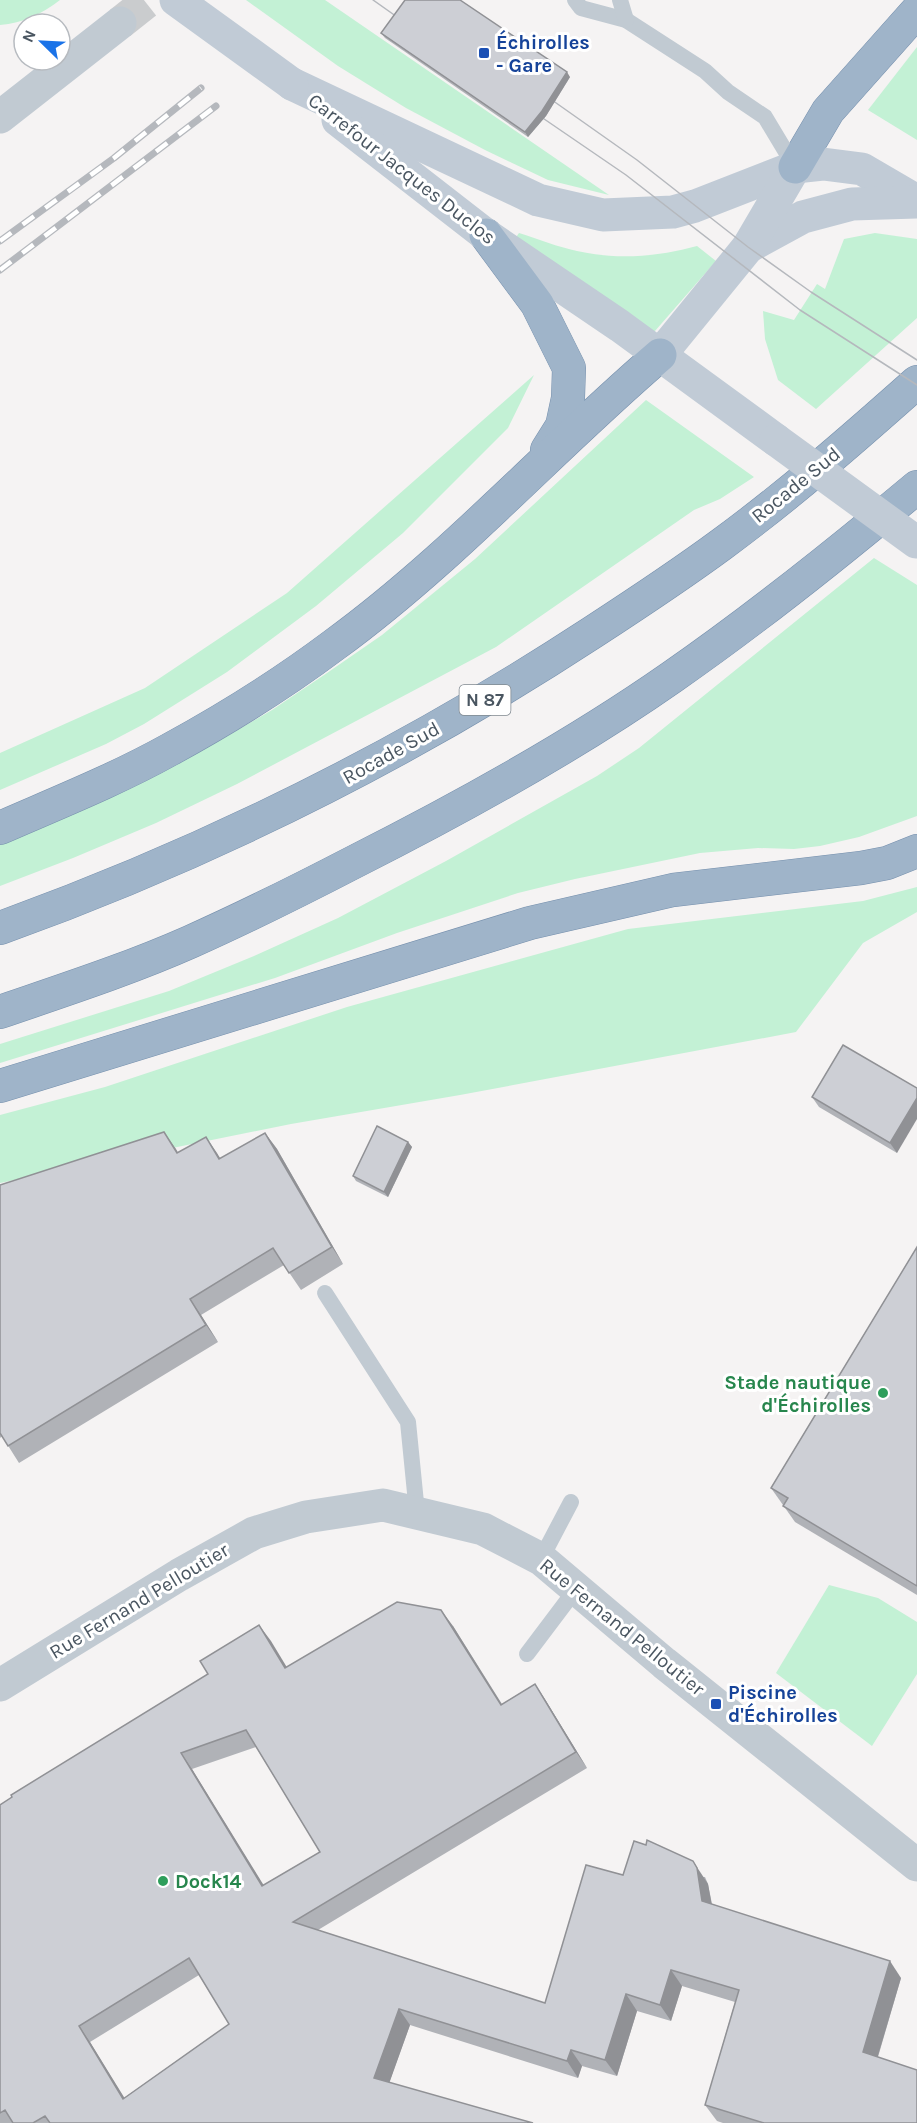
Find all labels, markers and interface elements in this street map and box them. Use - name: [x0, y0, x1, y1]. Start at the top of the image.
- north arrow: [12, 12, 72, 72]
- text: N: [18, 27, 40, 45]
- place label: Échirolles - Gare: [496, 29, 590, 77]
- marker: Échirolles - Gare: [477, 46, 491, 60]
- street label: Carrefour Jacques Duclos: [304, 89, 500, 249]
- street label: Rocade Sud: [747, 442, 845, 528]
- road number: N 87: [460, 685, 510, 715]
- street label: Rocade Sud: [338, 717, 444, 789]
- place label: Stade nautique d'Échirolles: [724, 1371, 871, 1417]
- marker: Stade nautique d'Échirolles: [876, 1386, 890, 1400]
- street label: Rue Fernand Pelloutier: [45, 1538, 233, 1664]
- street label: Rue Fernand Pelloutier: [535, 1554, 710, 1701]
- place label: Piscine d'Échirolles: [728, 1681, 838, 1727]
- marker: Piscine d'Échirolles: [709, 1697, 723, 1711]
- place label: Dock14: [175, 1870, 242, 1893]
- marker: Dock14: [156, 1874, 170, 1888]

